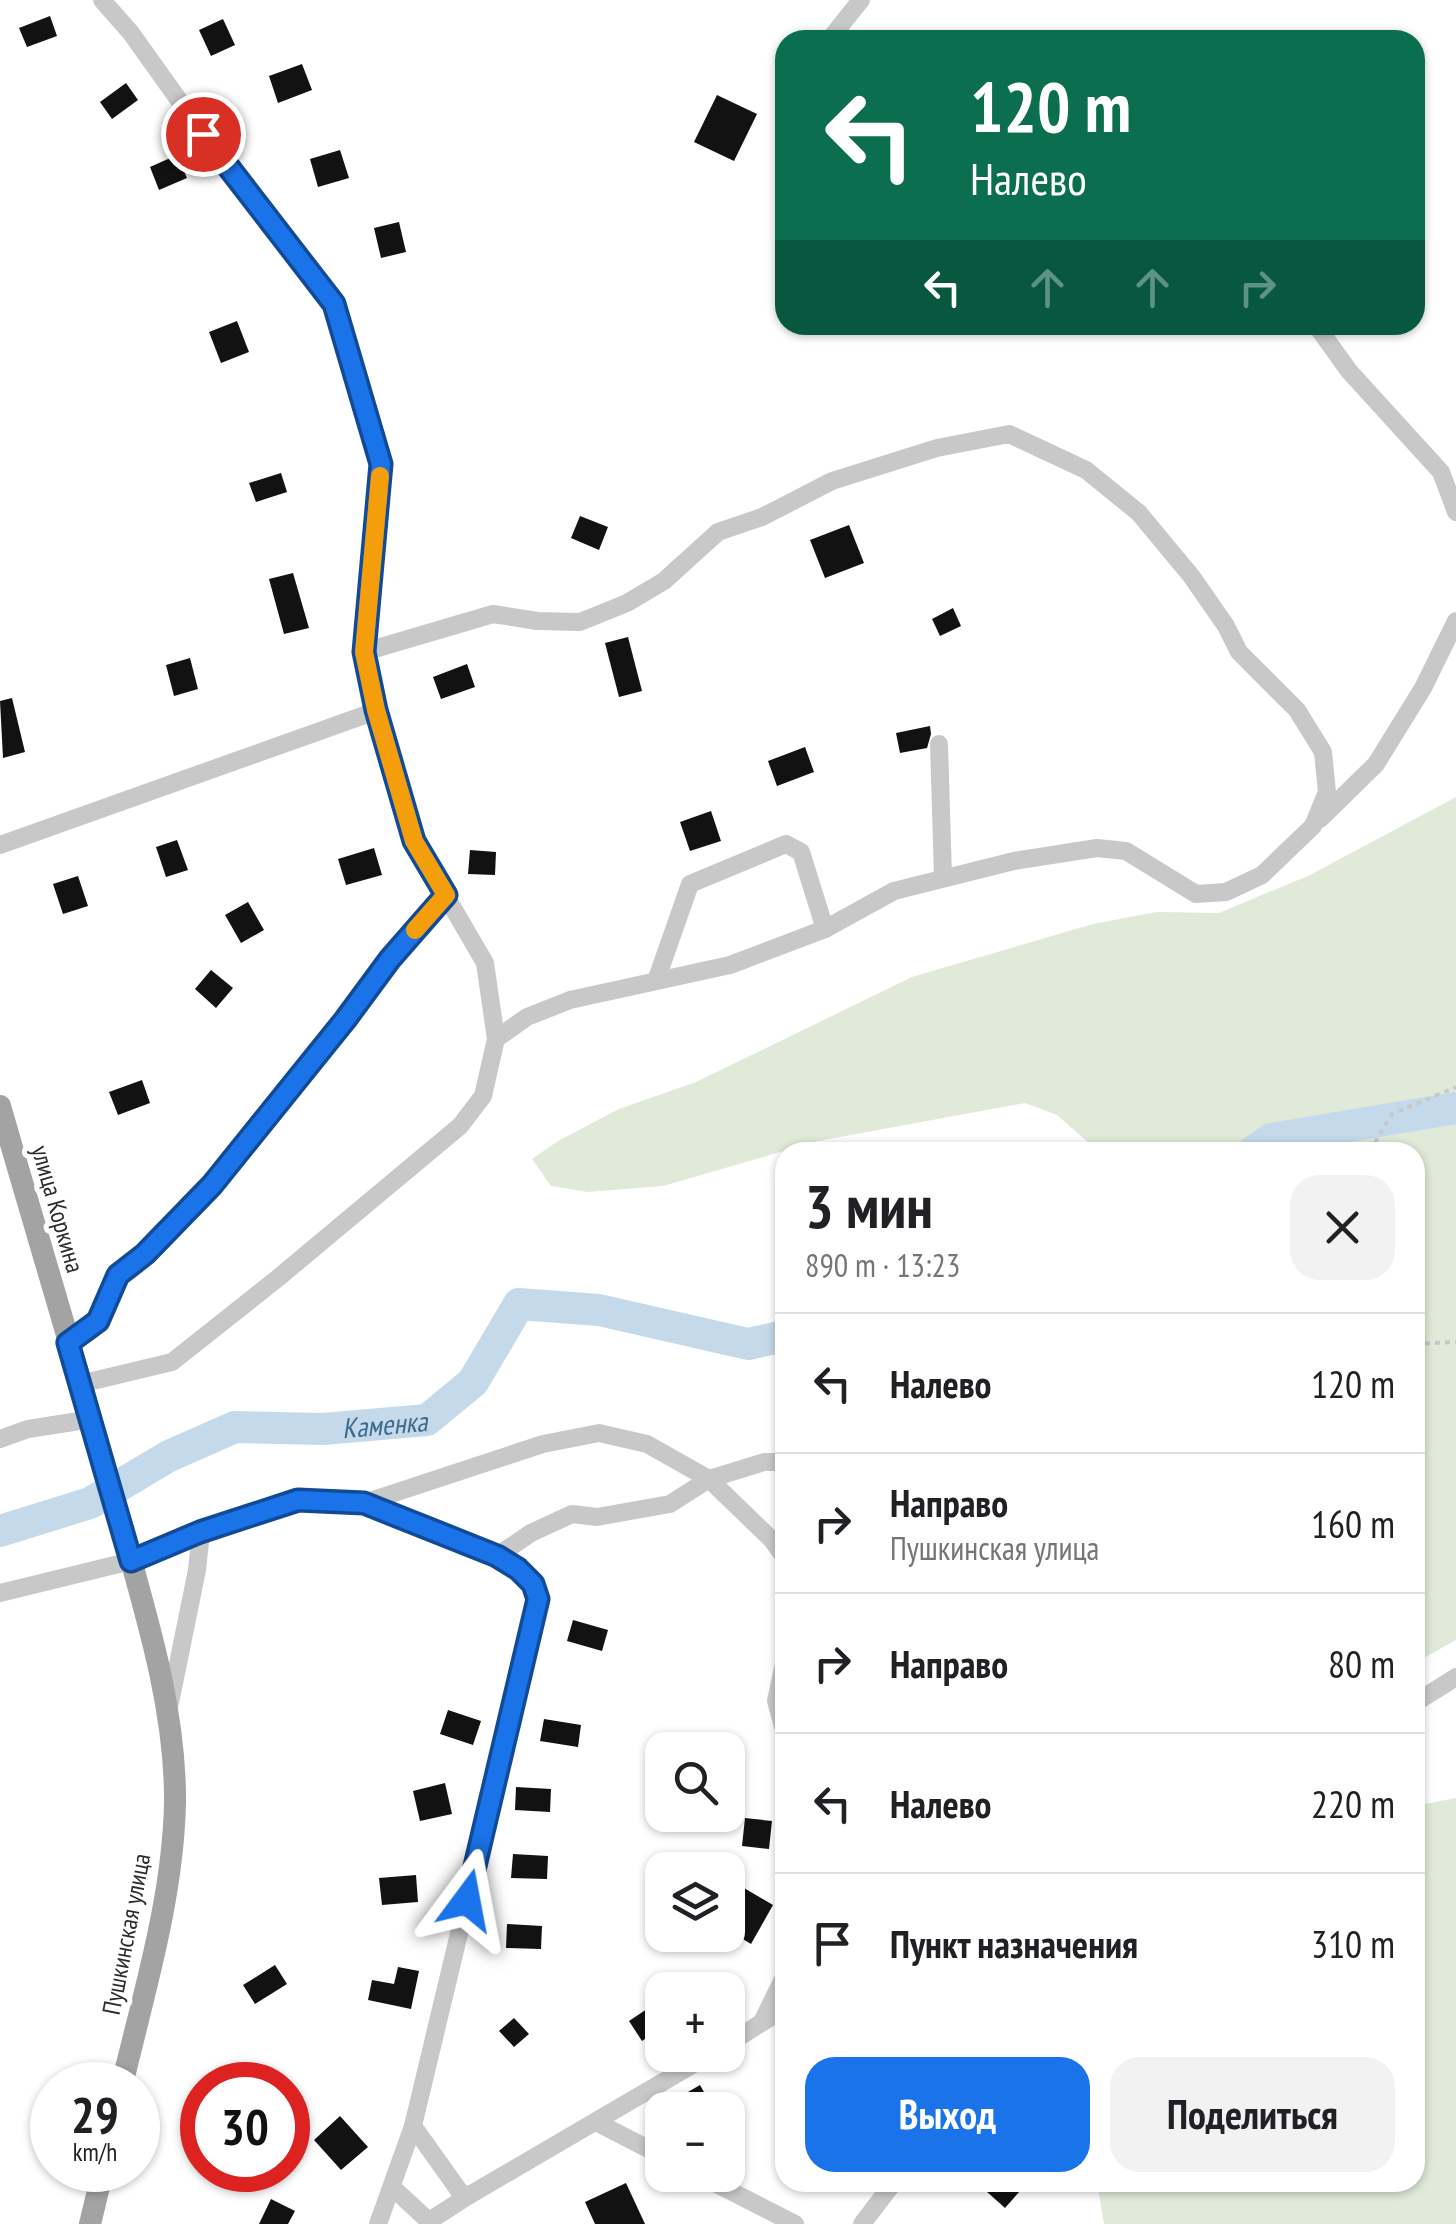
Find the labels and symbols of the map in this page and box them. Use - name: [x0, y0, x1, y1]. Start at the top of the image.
- pin: [161, 92, 246, 177]
- street label: улица Коркина: [25, 1142, 91, 1276]
- water label: Каменка: [340, 1401, 430, 1446]
- position arrow: [415, 1848, 519, 1952]
- street label: Пушкинская улица: [95, 1851, 157, 2017]
- speed limit sign: 30: [180, 2062, 310, 2192]

